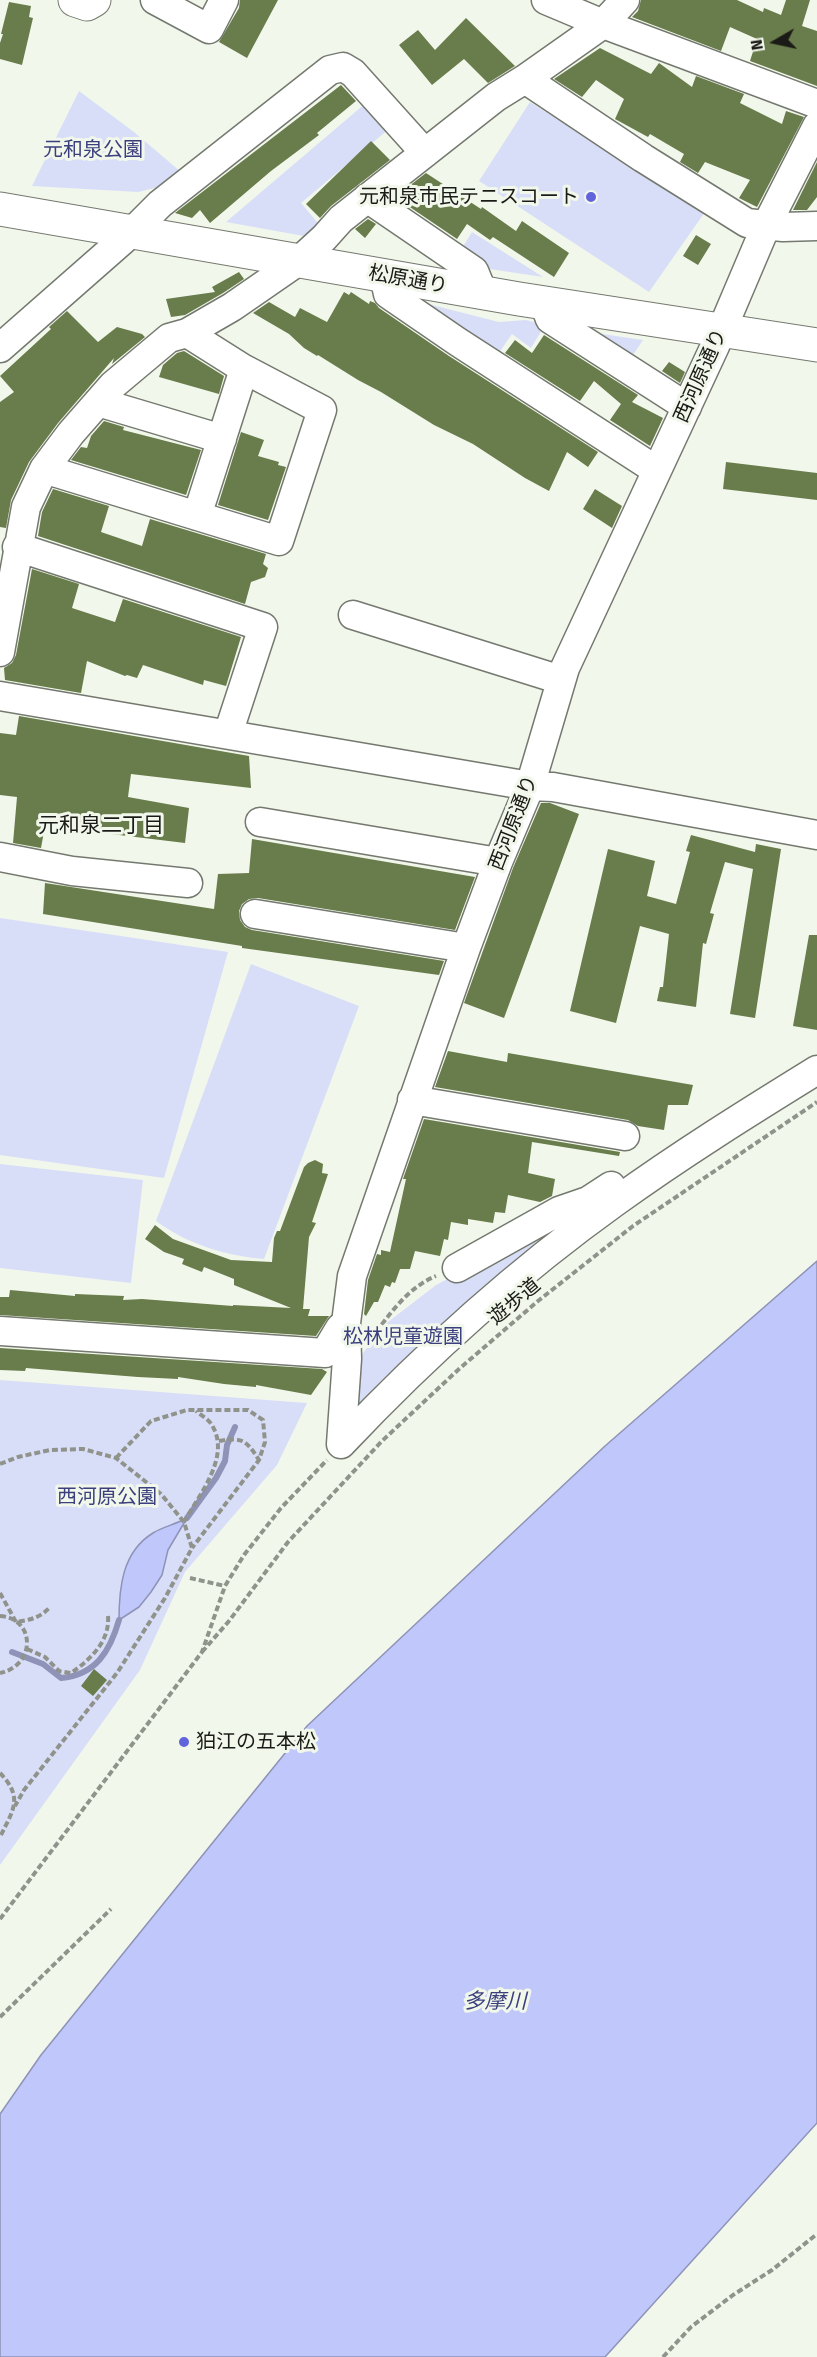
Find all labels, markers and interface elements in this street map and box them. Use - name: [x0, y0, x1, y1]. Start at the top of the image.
- north arrow: [745, 12, 805, 72]
- text: N: [747, 38, 767, 52]
- park label: 元和泉公園: [43, 138, 143, 162]
- place label: 元和泉市民テニスコート: [359, 185, 579, 209]
- marker: 元和泉市民テニスコート: [584, 190, 598, 204]
- street label: 松原通り: [367, 261, 449, 299]
- street label: 西河原通り: [670, 325, 732, 427]
- street label: 西河原通り: [485, 772, 543, 874]
- district label: 元和泉二丁目: [38, 813, 164, 839]
- street label: 遊歩道: [484, 1274, 546, 1330]
- park label: 松林児童遊園: [343, 1325, 463, 1349]
- park label: 西河原公園: [57, 1485, 157, 1509]
- place label: 狛江の五本松: [196, 1730, 316, 1754]
- marker: 狛江の五本松: [177, 1735, 191, 1749]
- water label: 多摩川: [464, 1989, 526, 2015]

